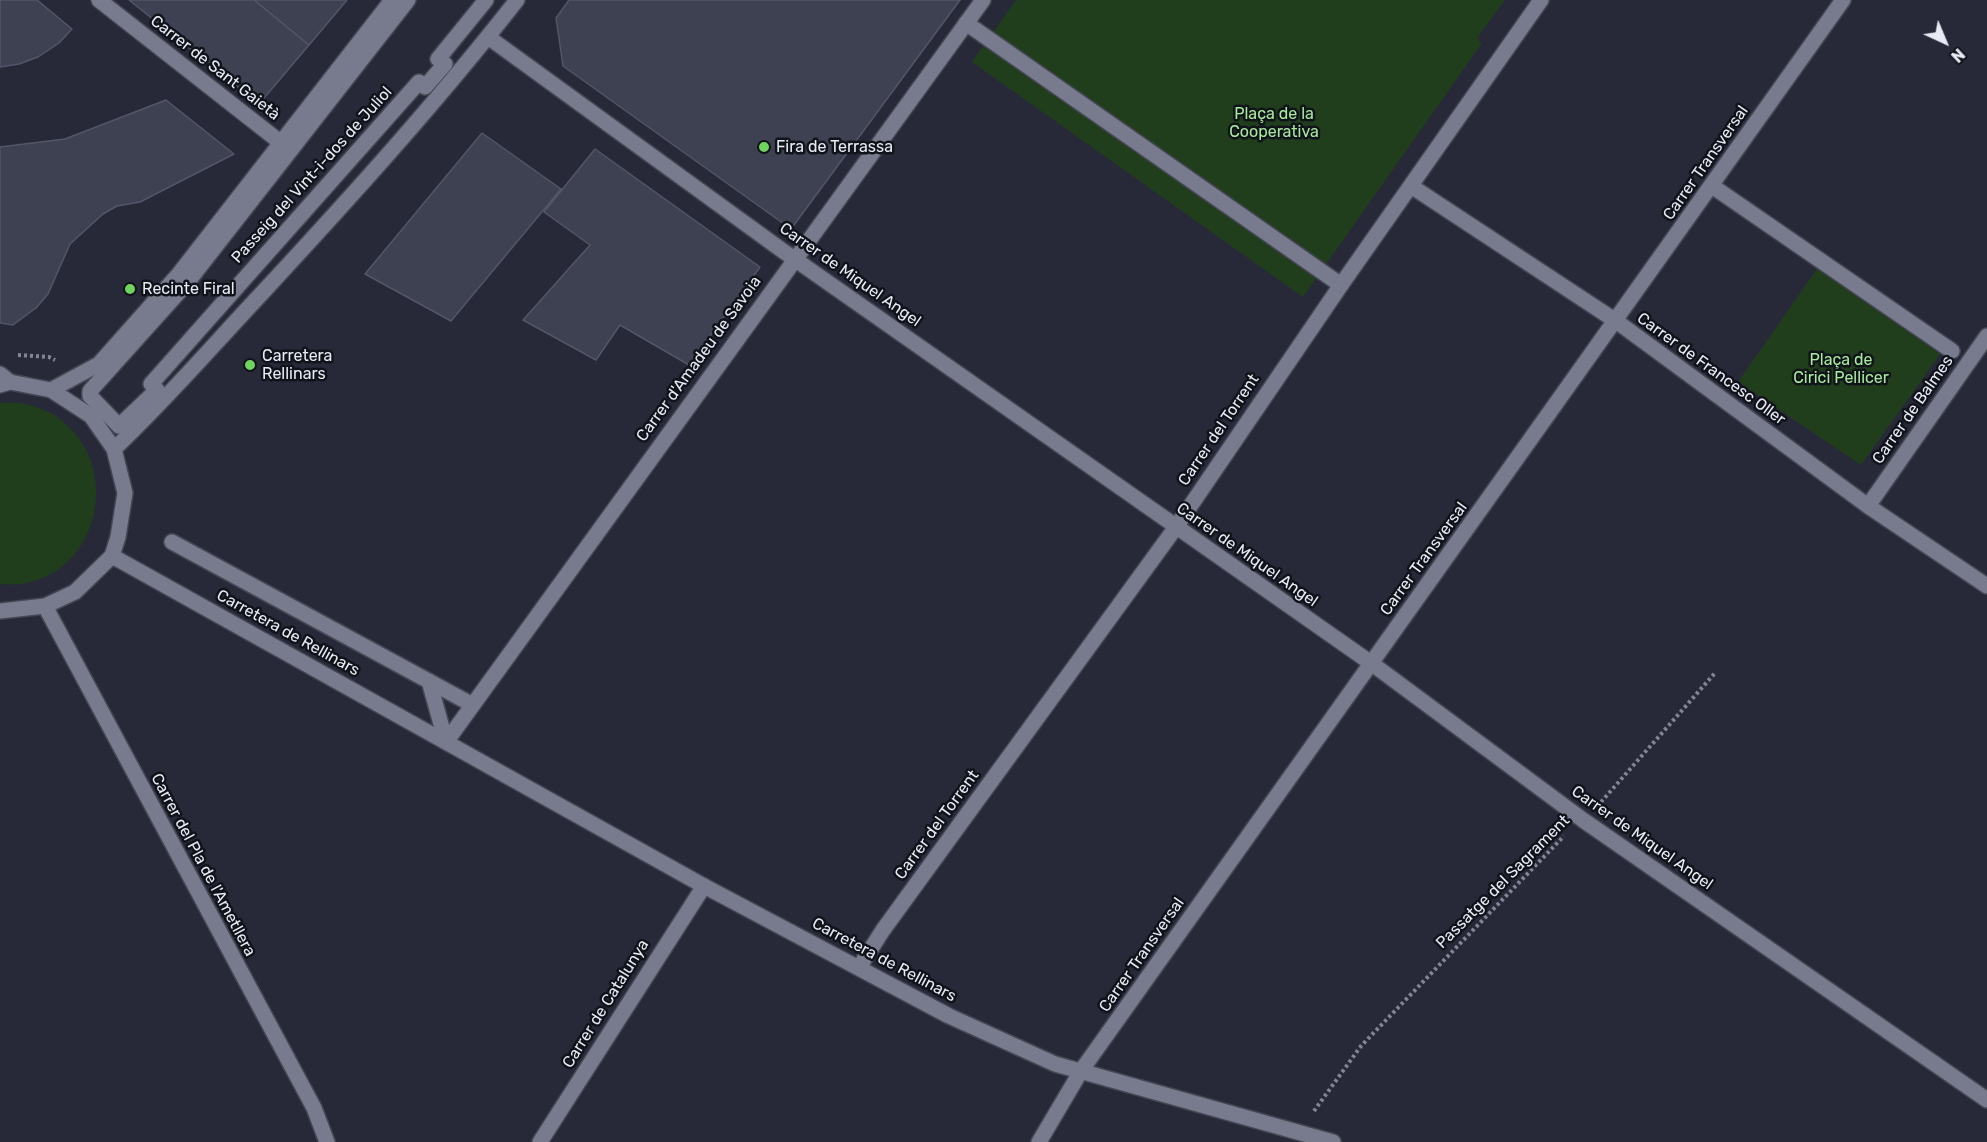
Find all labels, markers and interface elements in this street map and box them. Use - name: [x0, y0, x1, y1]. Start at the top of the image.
- street label: Carrer de Sant Gaietà: [146, 11, 284, 125]
- north arrow: [1915, 12, 1975, 72]
- text: N: [1947, 44, 1969, 66]
- street label: Passeig del Vint-i-dos de Juliol: [228, 83, 396, 267]
- street label: Carrer Transversal: [1659, 102, 1753, 224]
- park label: Plaça de la Cooperativa: [1229, 104, 1319, 142]
- place label: Fira de Terrassa: [776, 137, 893, 157]
- marker: Fira de Terrassa: [757, 140, 771, 154]
- street label: Carrer de Miquel Angel: [776, 219, 924, 331]
- street label: Carrer d'Amadeu de Savoia: [633, 273, 765, 445]
- place label: Recinte Firal: [142, 279, 235, 299]
- marker: Recinte Firal: [123, 282, 137, 296]
- street label: Carrer de Francesc Oller: [1633, 309, 1789, 429]
- place label: Carretera Rellinars: [262, 346, 332, 384]
- park label: Plaça de Cirici Pellicer: [1793, 350, 1889, 388]
- street label: Carrer de Balmes: [1869, 352, 1957, 468]
- marker: Carretera Rellinars: [243, 358, 257, 372]
- street label: Carrer del Torrent: [1175, 371, 1263, 489]
- street label: Carrer de Miquel Angel: [1173, 499, 1321, 611]
- street label: Carrer Transversal: [1376, 499, 1472, 619]
- street label: Carretera de Rellinars: [213, 586, 363, 680]
- street label: Carrer del Torrent: [891, 767, 983, 883]
- street label: Carrer del Pla de l'Ametllera: [147, 770, 259, 960]
- street label: Carrer de Miquel Angel: [1568, 782, 1716, 894]
- street label: Passatge del Sagrament: [1432, 811, 1574, 953]
- street label: Carrer Transversal: [1095, 894, 1189, 1016]
- street label: Carretera de Rellinars: [809, 914, 959, 1006]
- street label: Carrer de Catalunya: [559, 936, 653, 1072]

